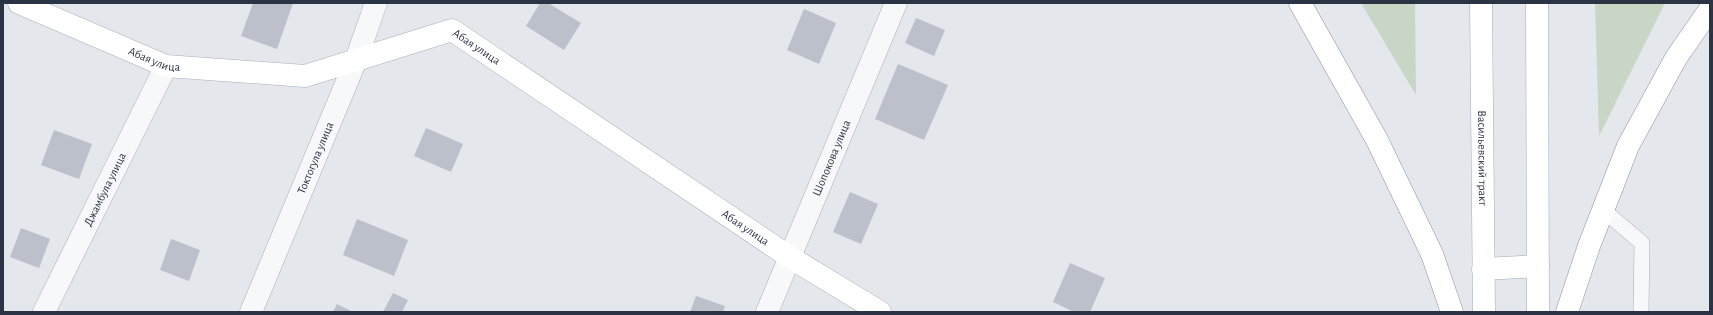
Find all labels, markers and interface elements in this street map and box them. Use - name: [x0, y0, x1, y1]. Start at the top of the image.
- street label: Абая улица: [451, 26, 503, 67]
- street label: Абая улица: [127, 45, 181, 73]
- street label: Васильевский тракт: [1476, 110, 1489, 207]
- street label: Шопокова улица: [810, 118, 853, 198]
- street label: Токтогула улица: [295, 120, 336, 196]
- street label: Джамбула улица: [82, 150, 128, 228]
- street label: Абая улица: [720, 207, 772, 248]

